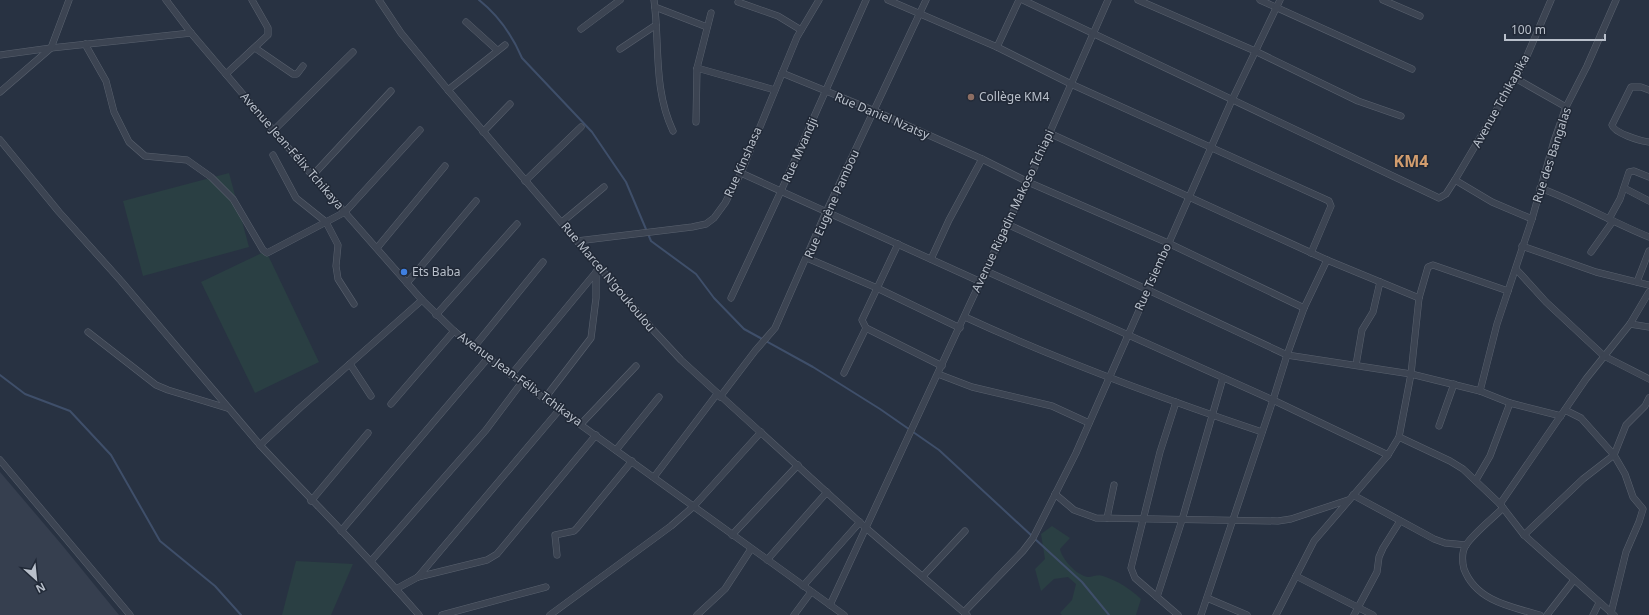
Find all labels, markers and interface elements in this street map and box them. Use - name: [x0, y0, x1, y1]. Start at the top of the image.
- scale bar: [1505, 16, 1605, 42]
- text: 100 m: [1511, 21, 1546, 38]
- street label: Avenue Tchikapika: [1468, 51, 1533, 150]
- street label: Avenue Jean-Félix Tchikaya: [237, 88, 348, 213]
- street label: Rue Daniel Nzatsy: [832, 88, 933, 144]
- place label: Collège KM4: [979, 88, 1049, 105]
- marker: Collège KM4: [966, 92, 976, 102]
- street label: Rue des Bangalas: [1528, 105, 1575, 205]
- street label: Rue Mvandji: [778, 115, 821, 185]
- street label: Rue Kinshasa: [720, 124, 766, 200]
- street label: Avenue Rigadin Makoso Tchiapi: [967, 127, 1058, 295]
- street label: Rue Eugène Pambou: [800, 147, 863, 261]
- district label: KM4: [1394, 150, 1428, 172]
- street label: Rue Marcel N'goukoulou: [557, 218, 659, 335]
- street label: Rue Tsiembo: [1130, 240, 1175, 313]
- place label: Ets Baba: [412, 263, 461, 280]
- marker: Ets Baba: [399, 267, 409, 277]
- street label: Avenue Jean-Félix Tchikaya: [455, 328, 586, 430]
- north arrow: [16, 559, 56, 599]
- text: N: [33, 580, 48, 597]

